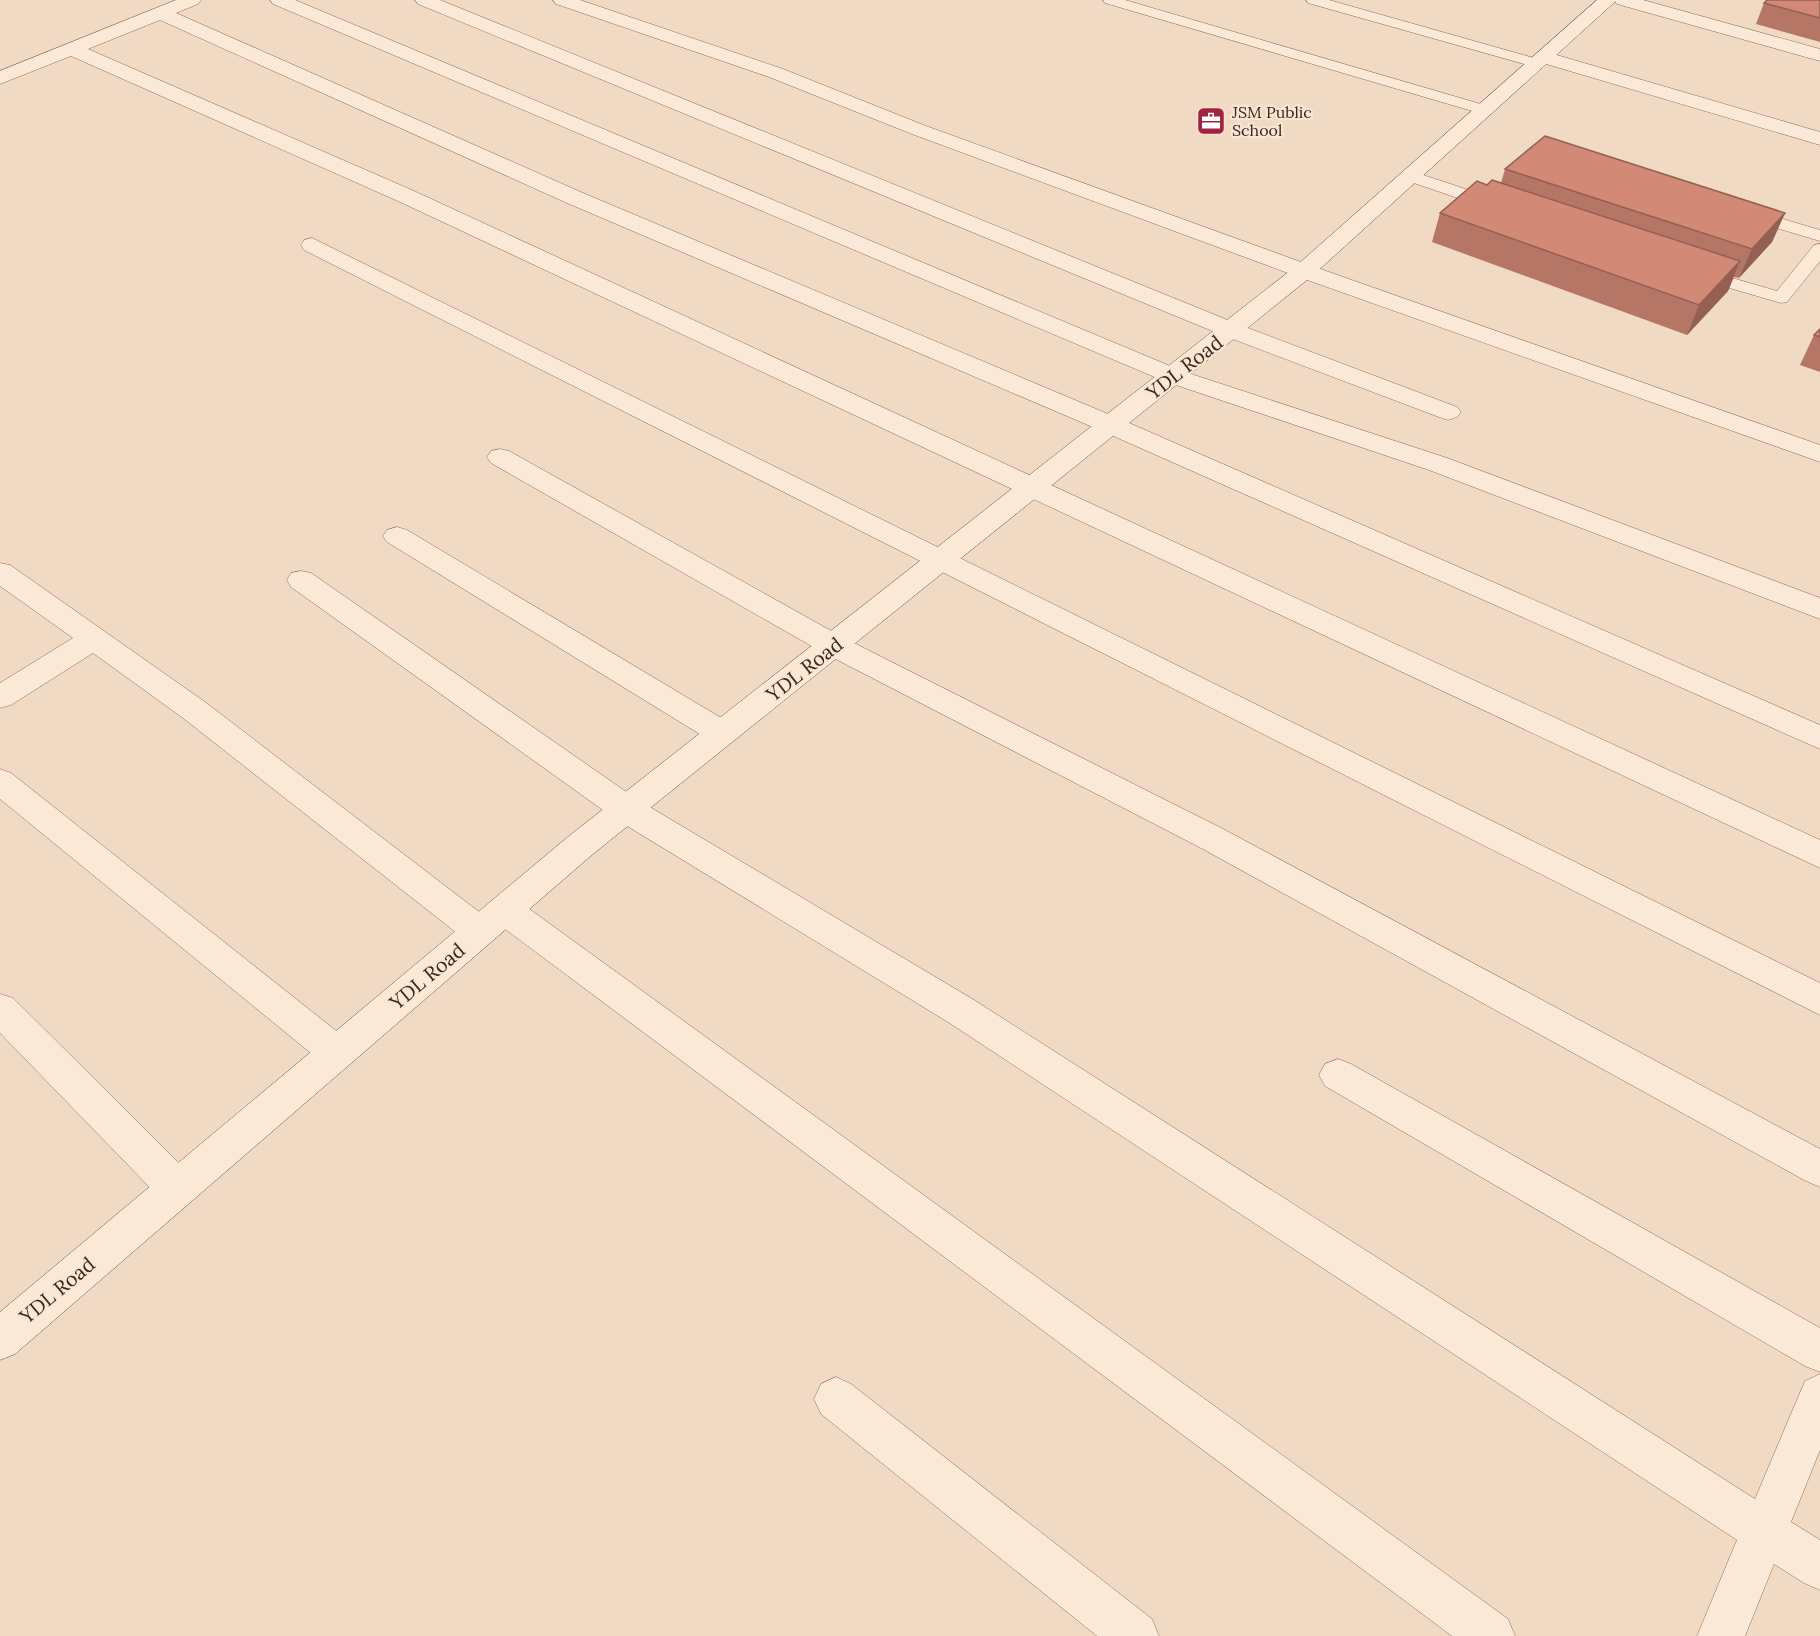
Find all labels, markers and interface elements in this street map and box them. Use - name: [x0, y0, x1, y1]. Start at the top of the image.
- place label: JSM Public School: [1231, 102, 1312, 140]
- office icon: JSM Public School: [1195, 105, 1227, 137]
- street label: YDL Road: [1140, 329, 1227, 405]
- street label: YDL Road: [760, 631, 847, 707]
- street label: YDL Road: [383, 937, 470, 1015]
- street label: YDL Road: [13, 1251, 100, 1329]

